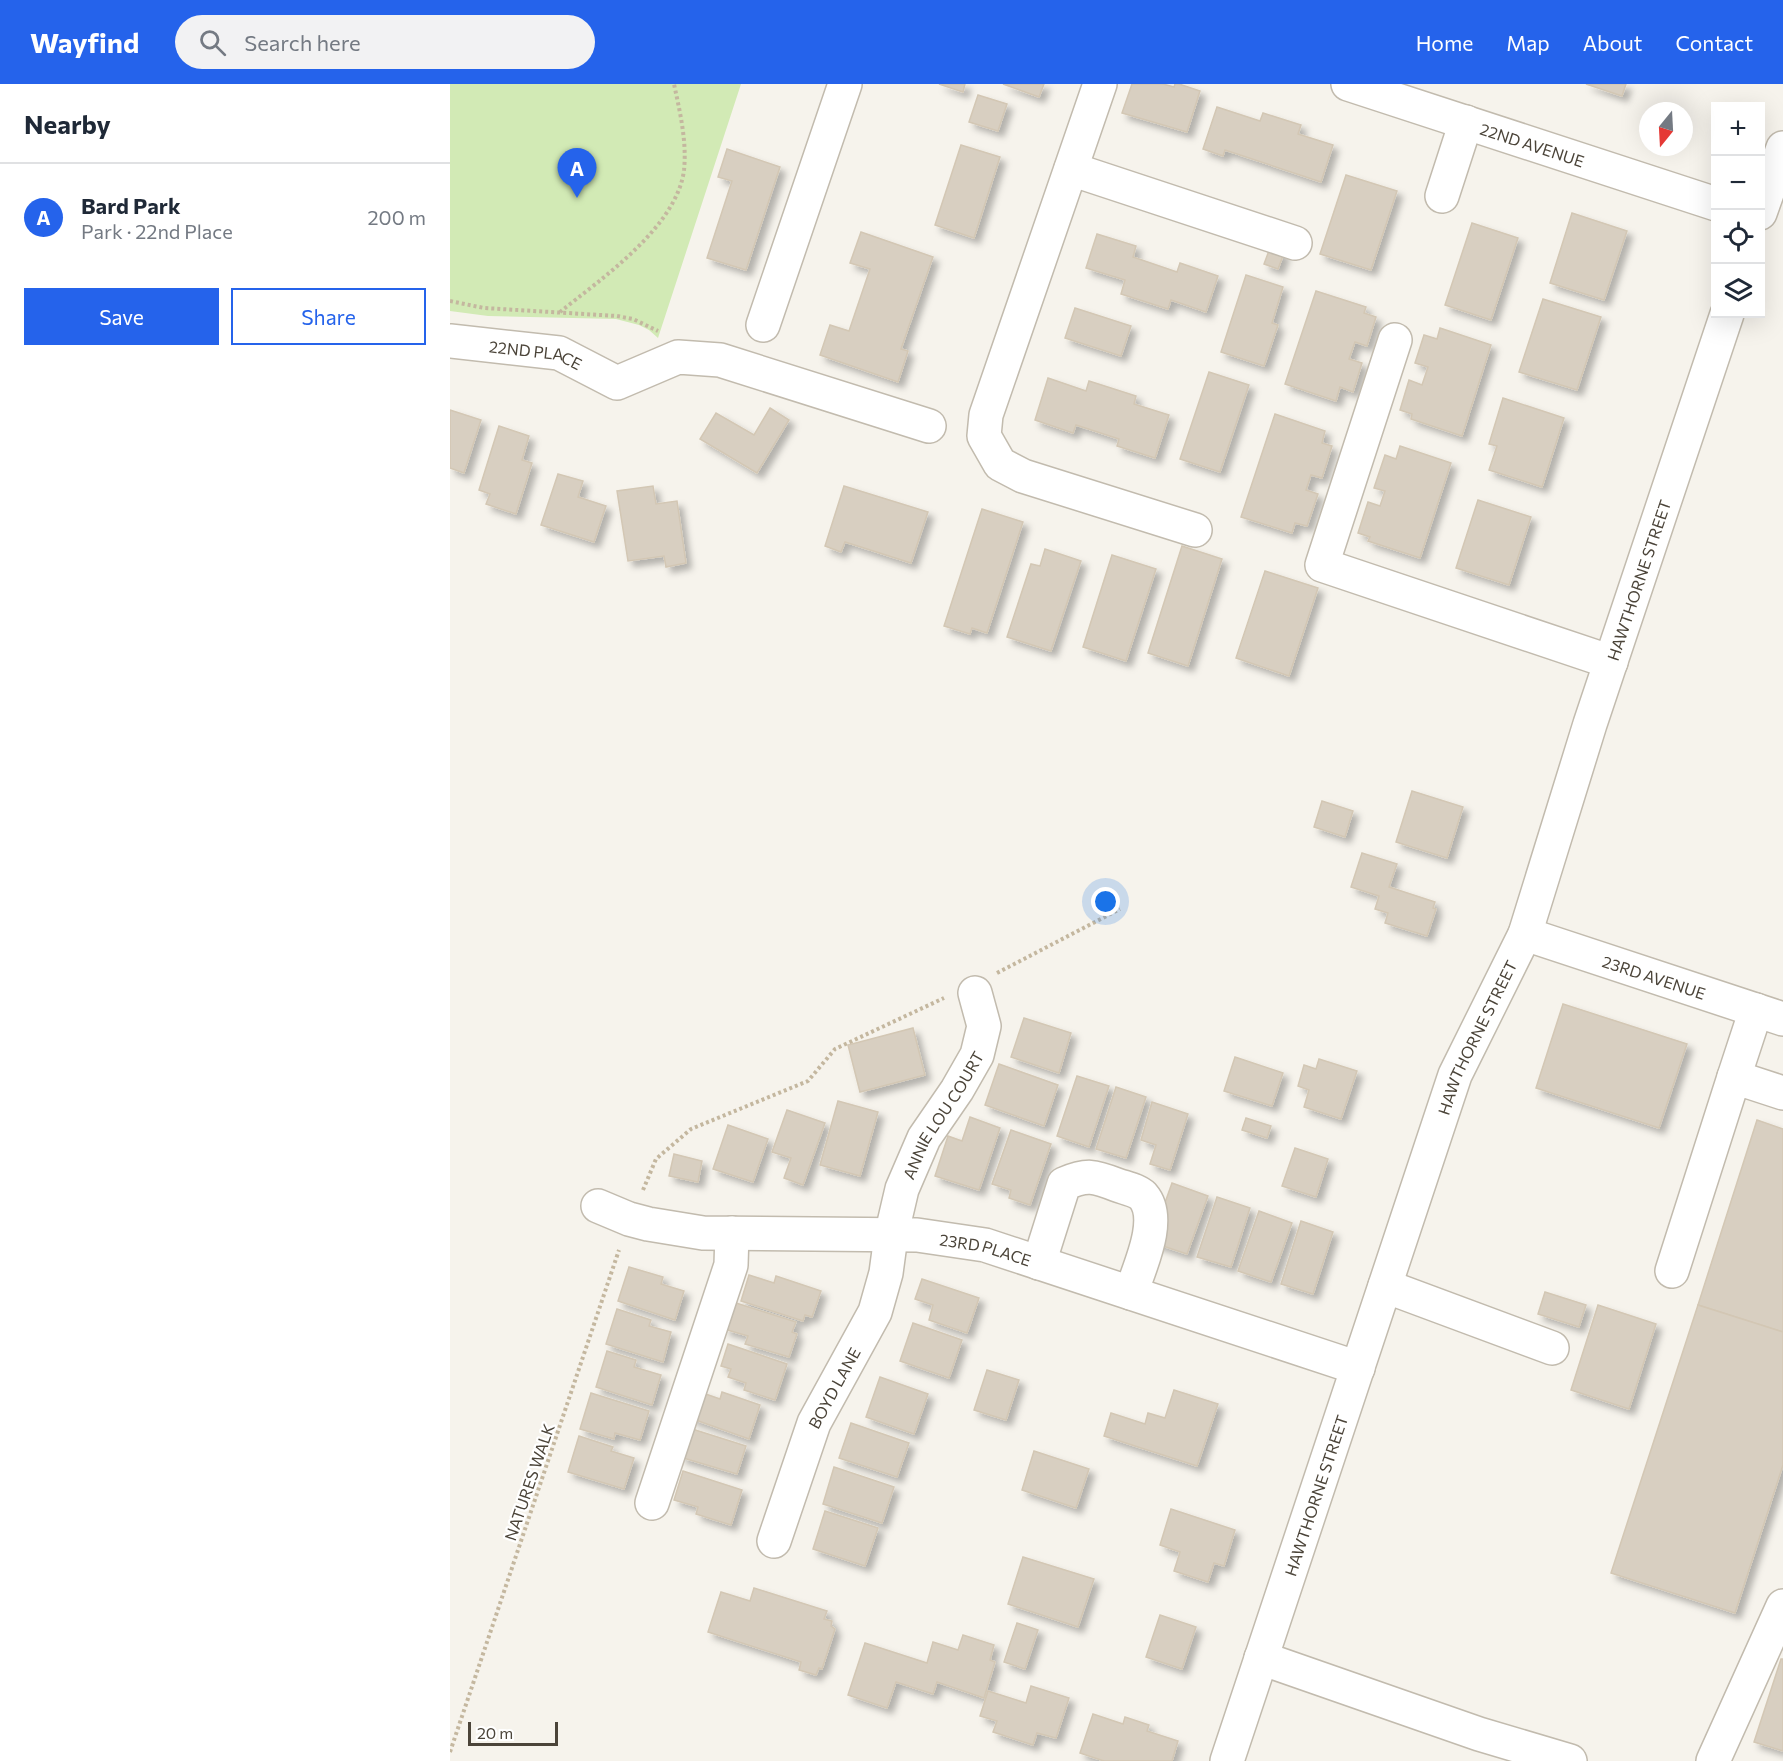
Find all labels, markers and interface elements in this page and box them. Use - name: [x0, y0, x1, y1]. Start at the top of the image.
- search box: [175, 15, 595, 69]
- text: Wayfind: [30, 25, 139, 59]
- icon: search: [196, 26, 229, 59]
- text: Search here: [244, 29, 361, 56]
- text: Home: [1416, 30, 1473, 55]
- text: Map: [1506, 30, 1550, 55]
- text: About: [1583, 30, 1642, 55]
- text: Contact: [1675, 30, 1753, 55]
- north arrow: [1639, 102, 1693, 156]
- map controls: [1711, 102, 1765, 318]
- button: +: [1711, 102, 1765, 156]
- text: Nearby: [24, 108, 111, 139]
- street label: 22ND AVENUE: [1478, 118, 1587, 170]
- pin: A: [558, 148, 596, 198]
- button: −: [1711, 156, 1765, 210]
- text: Bard Park: [81, 192, 181, 219]
- text: A: [36, 205, 51, 229]
- text: 200 m: [368, 205, 426, 229]
- button: locate: [1711, 210, 1765, 264]
- text: Park · 22nd Place: [81, 219, 233, 243]
- button: layers: [1711, 264, 1765, 318]
- button: Save: [24, 288, 219, 345]
- button: Share: [231, 288, 426, 345]
- street label: 22ND PLACE: [488, 336, 585, 373]
- street label: HAWTHORNE STREET: [1602, 497, 1674, 663]
- your location: [1091, 887, 1120, 916]
- street label: 23RD AVENUE: [1600, 951, 1708, 1002]
- street label: HAWTHORNE STREET: [1433, 957, 1520, 1117]
- street label: ANNIE LOU COURT: [898, 1047, 987, 1182]
- street label: 23RD PLACE: [938, 1229, 1034, 1269]
- street label: BOYD LANE: [803, 1344, 863, 1432]
- street label: HAWTHORNE STREET: [1280, 1412, 1351, 1578]
- street label: NATURES WALK: [500, 1421, 558, 1543]
- scale bar: [468, 1719, 558, 1746]
- text: 20 m: [477, 1723, 513, 1742]

